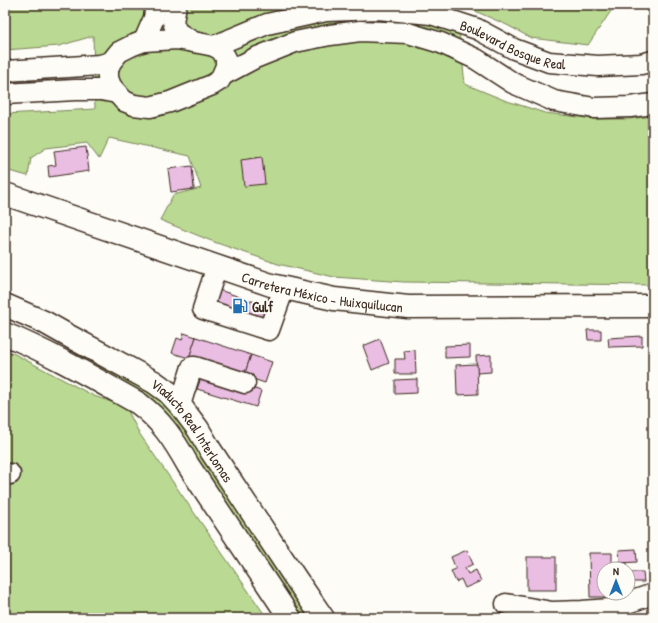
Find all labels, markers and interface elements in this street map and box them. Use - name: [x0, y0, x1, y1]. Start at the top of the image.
- street label: Boulevard Bosque Real: [458, 15, 567, 73]
- street label: Carretera México - Huixquilucan: [239, 266, 404, 316]
- fuel station icon: Gulf: [231, 297, 249, 315]
- place label: Gulf: [252, 297, 274, 316]
- street label: Viaducto Real Interlomas: [148, 374, 238, 485]
- north arrow: [596, 561, 636, 601]
- text: N: [613, 564, 619, 578]

